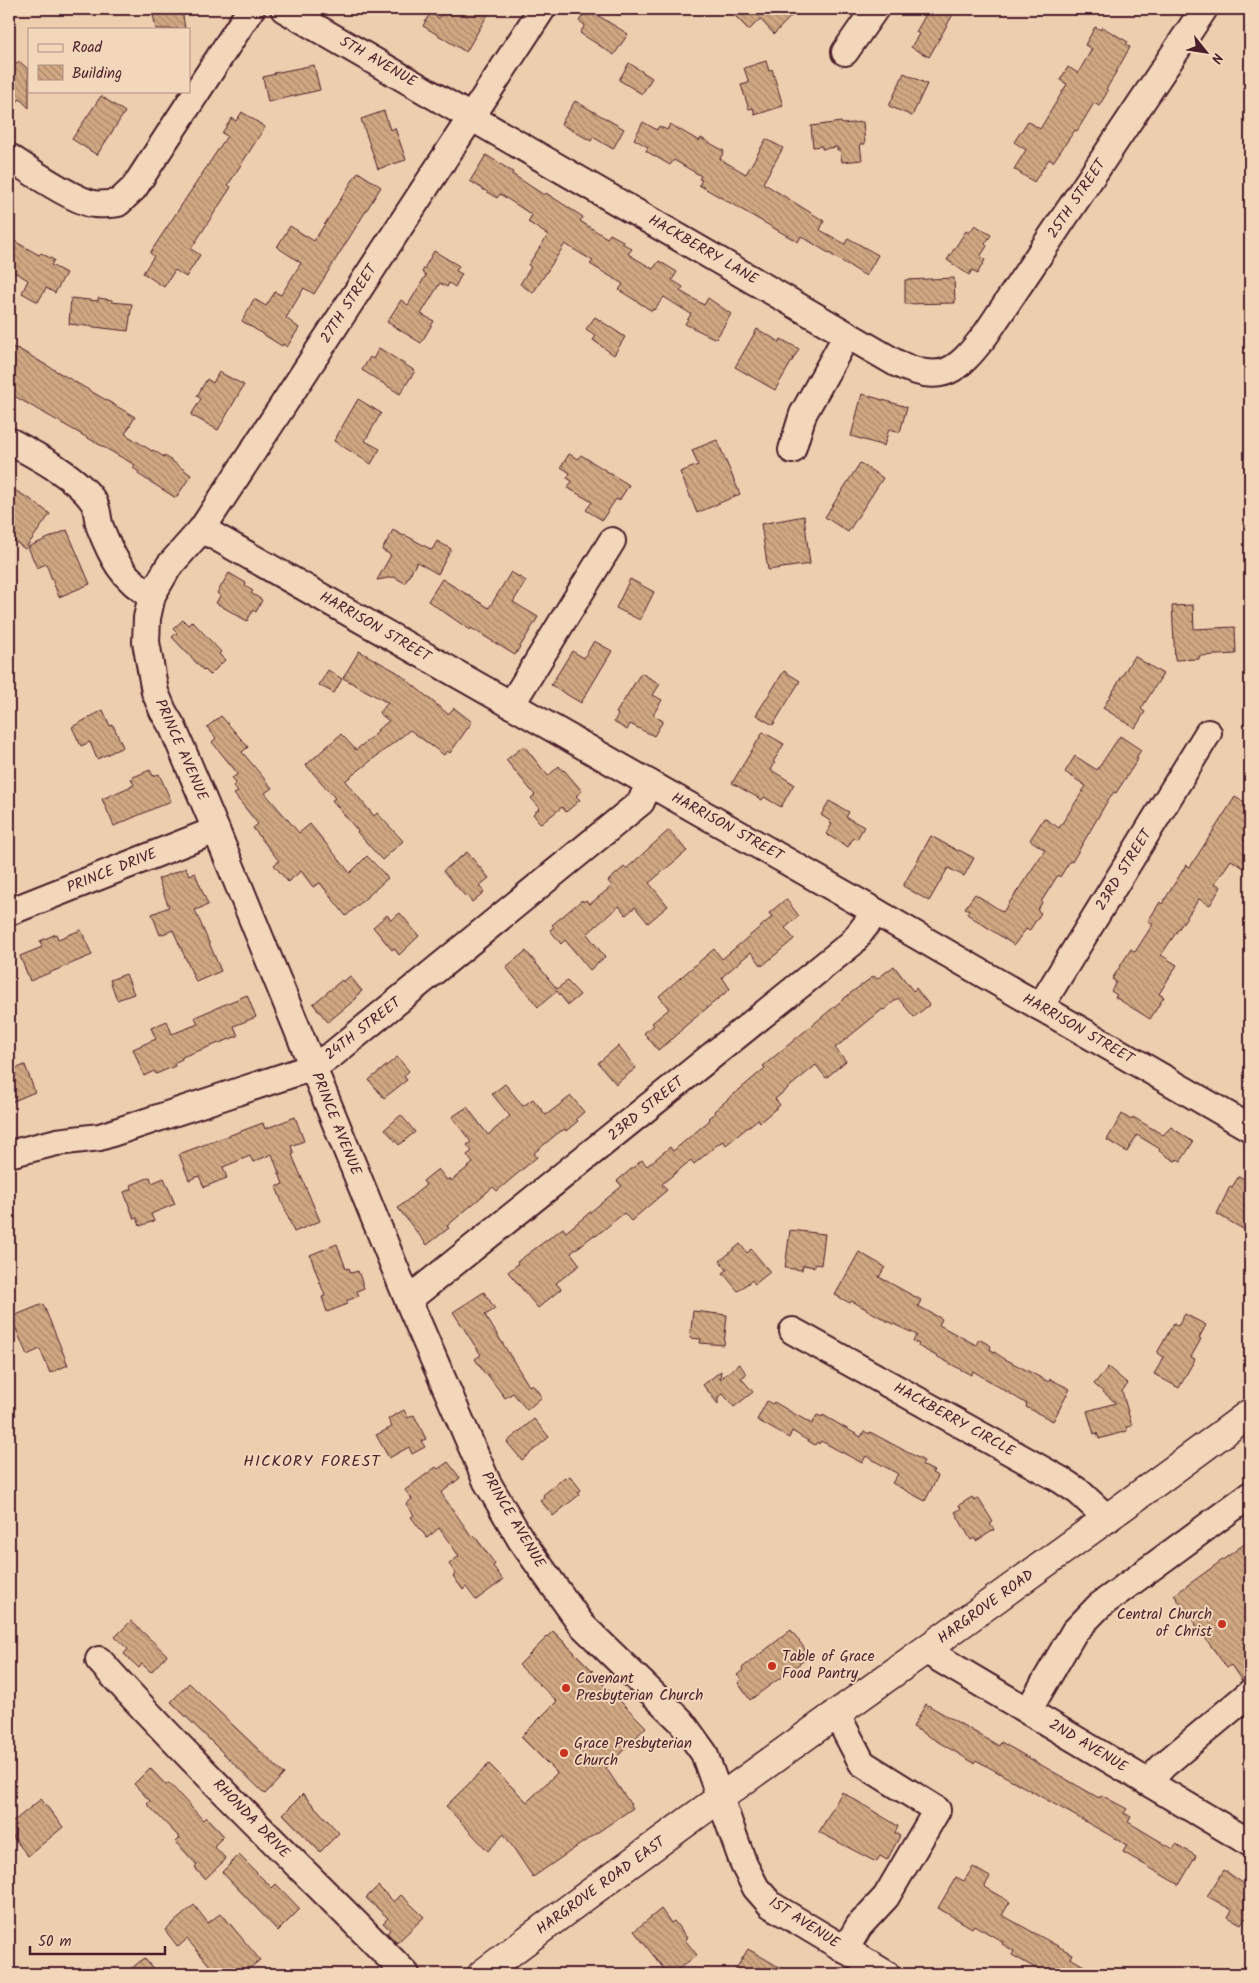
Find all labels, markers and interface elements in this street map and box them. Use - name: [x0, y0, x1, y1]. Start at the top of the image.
- legend: [28, 28, 190, 92]
- north arrow: [1182, 28, 1232, 78]
- street label: 5TH AVENUE: [335, 30, 422, 94]
- text: Road: [72, 36, 103, 60]
- text: N: [1205, 49, 1228, 67]
- text: Building: [72, 62, 122, 86]
- street label: 25TH STREET: [1042, 153, 1114, 244]
- street label: HACKBERRY LANE: [643, 209, 764, 292]
- street label: 27TH STREET: [314, 258, 385, 348]
- street label: HARRISON STREET: [315, 585, 437, 670]
- street label: PRINCE AVENUE: [148, 695, 215, 806]
- street label: HARRISON STREET: [667, 786, 789, 869]
- street label: 23RD STREET: [1089, 823, 1160, 915]
- street label: PRINCE DRIVE: [63, 842, 162, 900]
- street label: HARRISON STREET: [1018, 987, 1140, 1072]
- street label: 24TH STREET: [320, 990, 408, 1067]
- street label: PRINCE AVENUE: [304, 1069, 368, 1180]
- street label: 23RD STREET: [603, 1069, 691, 1147]
- street label: HACKBERRY CIRCLE: [889, 1377, 1020, 1464]
- district label: HICKORY FOREST: [243, 1449, 381, 1474]
- street label: PRINCE AVENUE: [475, 1467, 552, 1574]
- street label: HARGROVE ROAD: [933, 1563, 1040, 1650]
- place label: Central Church of Christ: [1117, 1603, 1212, 1644]
- marker: Central Church of Christ: [1216, 1618, 1228, 1630]
- place label: Table of Grace Food Pantry: [782, 1645, 875, 1686]
- marker: Table of Grace Food Pantry: [766, 1660, 778, 1672]
- place label: Covenant Presbyterian Church: [576, 1667, 703, 1708]
- marker: Covenant Presbyterian Church: [560, 1682, 572, 1694]
- street label: 2ND AVENUE: [1044, 1713, 1133, 1780]
- place label: Grace Presbyterian Church: [574, 1732, 692, 1773]
- marker: Grace Presbyterian Church: [558, 1747, 570, 1759]
- street label: RHONDA DRIVE: [207, 1774, 296, 1865]
- street label: HARGROVE ROAD EAST: [531, 1830, 672, 1941]
- street label: 1ST AVENUE: [764, 1891, 845, 1956]
- scale bar: [30, 1923, 165, 1955]
- text: 50 m: [38, 1930, 72, 1954]

